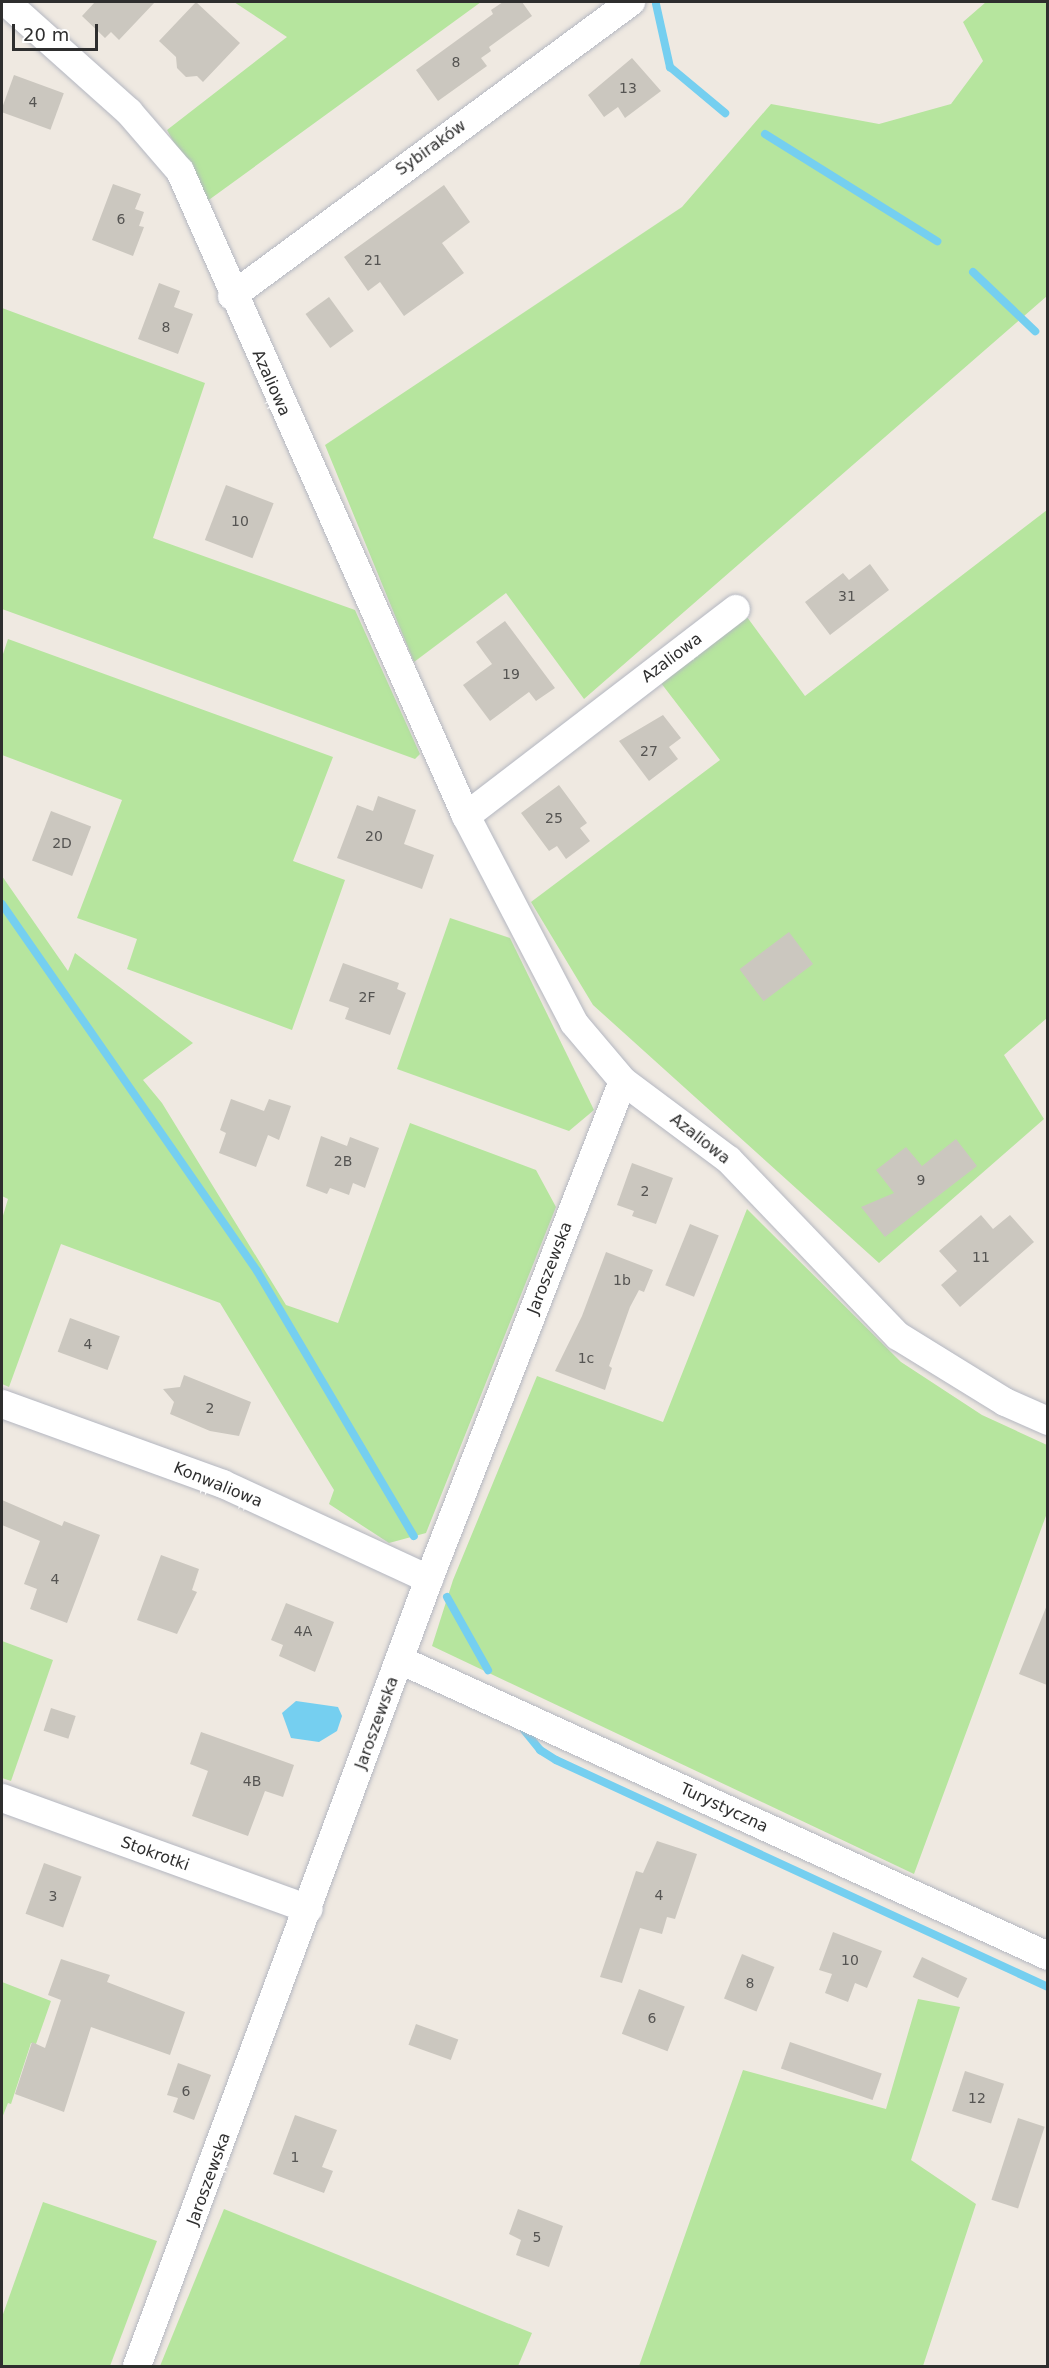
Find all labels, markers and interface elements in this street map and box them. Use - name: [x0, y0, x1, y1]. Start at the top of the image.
- scale bar: [15, 12, 100, 50]
- text: 20 m: [23, 24, 69, 45]
- house number: 8: [452, 54, 460, 70]
- house number: 13: [619, 80, 637, 96]
- house number: 4: [29, 94, 37, 110]
- street label: Sybiraków: [392, 116, 470, 180]
- house number: 6: [117, 211, 125, 227]
- house number: 21: [364, 252, 382, 268]
- house number: 8: [162, 319, 170, 335]
- street label: Azaliowa: [248, 347, 294, 419]
- house number: 10: [231, 513, 249, 529]
- house number: 31: [838, 588, 856, 604]
- street label: Azaliowa: [638, 629, 706, 687]
- house number: 19: [502, 666, 520, 682]
- house number: 27: [640, 743, 658, 759]
- house number: 25: [545, 810, 563, 826]
- house number: 20: [365, 828, 383, 844]
- house number: 2D: [52, 835, 72, 851]
- house number: 2F: [359, 989, 375, 1005]
- street label: Azaliowa: [666, 1110, 734, 1168]
- house number: 2B: [334, 1153, 352, 1169]
- house number: 9: [917, 1172, 925, 1188]
- house number: 2: [641, 1183, 649, 1199]
- street label: Jaroszewska: [524, 1219, 576, 1317]
- house number: 11: [972, 1249, 990, 1265]
- house number: 1b: [613, 1272, 631, 1288]
- house number: 4: [84, 1336, 92, 1352]
- house number: 1c: [578, 1350, 594, 1366]
- house number: 2: [206, 1400, 214, 1416]
- street label: Konwaliowa: [171, 1458, 265, 1512]
- house number: 4: [51, 1571, 59, 1587]
- house number: 4A: [294, 1623, 312, 1639]
- street label: Jaroszewska: [351, 1674, 403, 1772]
- house number: 4B: [243, 1773, 261, 1789]
- street label: Turystyczna: [677, 1779, 771, 1837]
- street label: Stokrotki: [118, 1833, 192, 1875]
- house number: 4: [655, 1887, 663, 1903]
- house number: 3: [49, 1888, 57, 1904]
- house number: 10: [841, 1952, 859, 1968]
- house number: 8: [746, 1975, 754, 1991]
- house number: 6: [648, 2010, 656, 2026]
- house number: 6: [182, 2083, 190, 2099]
- house number: 12: [968, 2090, 986, 2106]
- street label: Jaroszewska: [183, 2130, 235, 2228]
- house number: 1: [291, 2149, 299, 2165]
- house number: 5: [533, 2229, 541, 2245]

